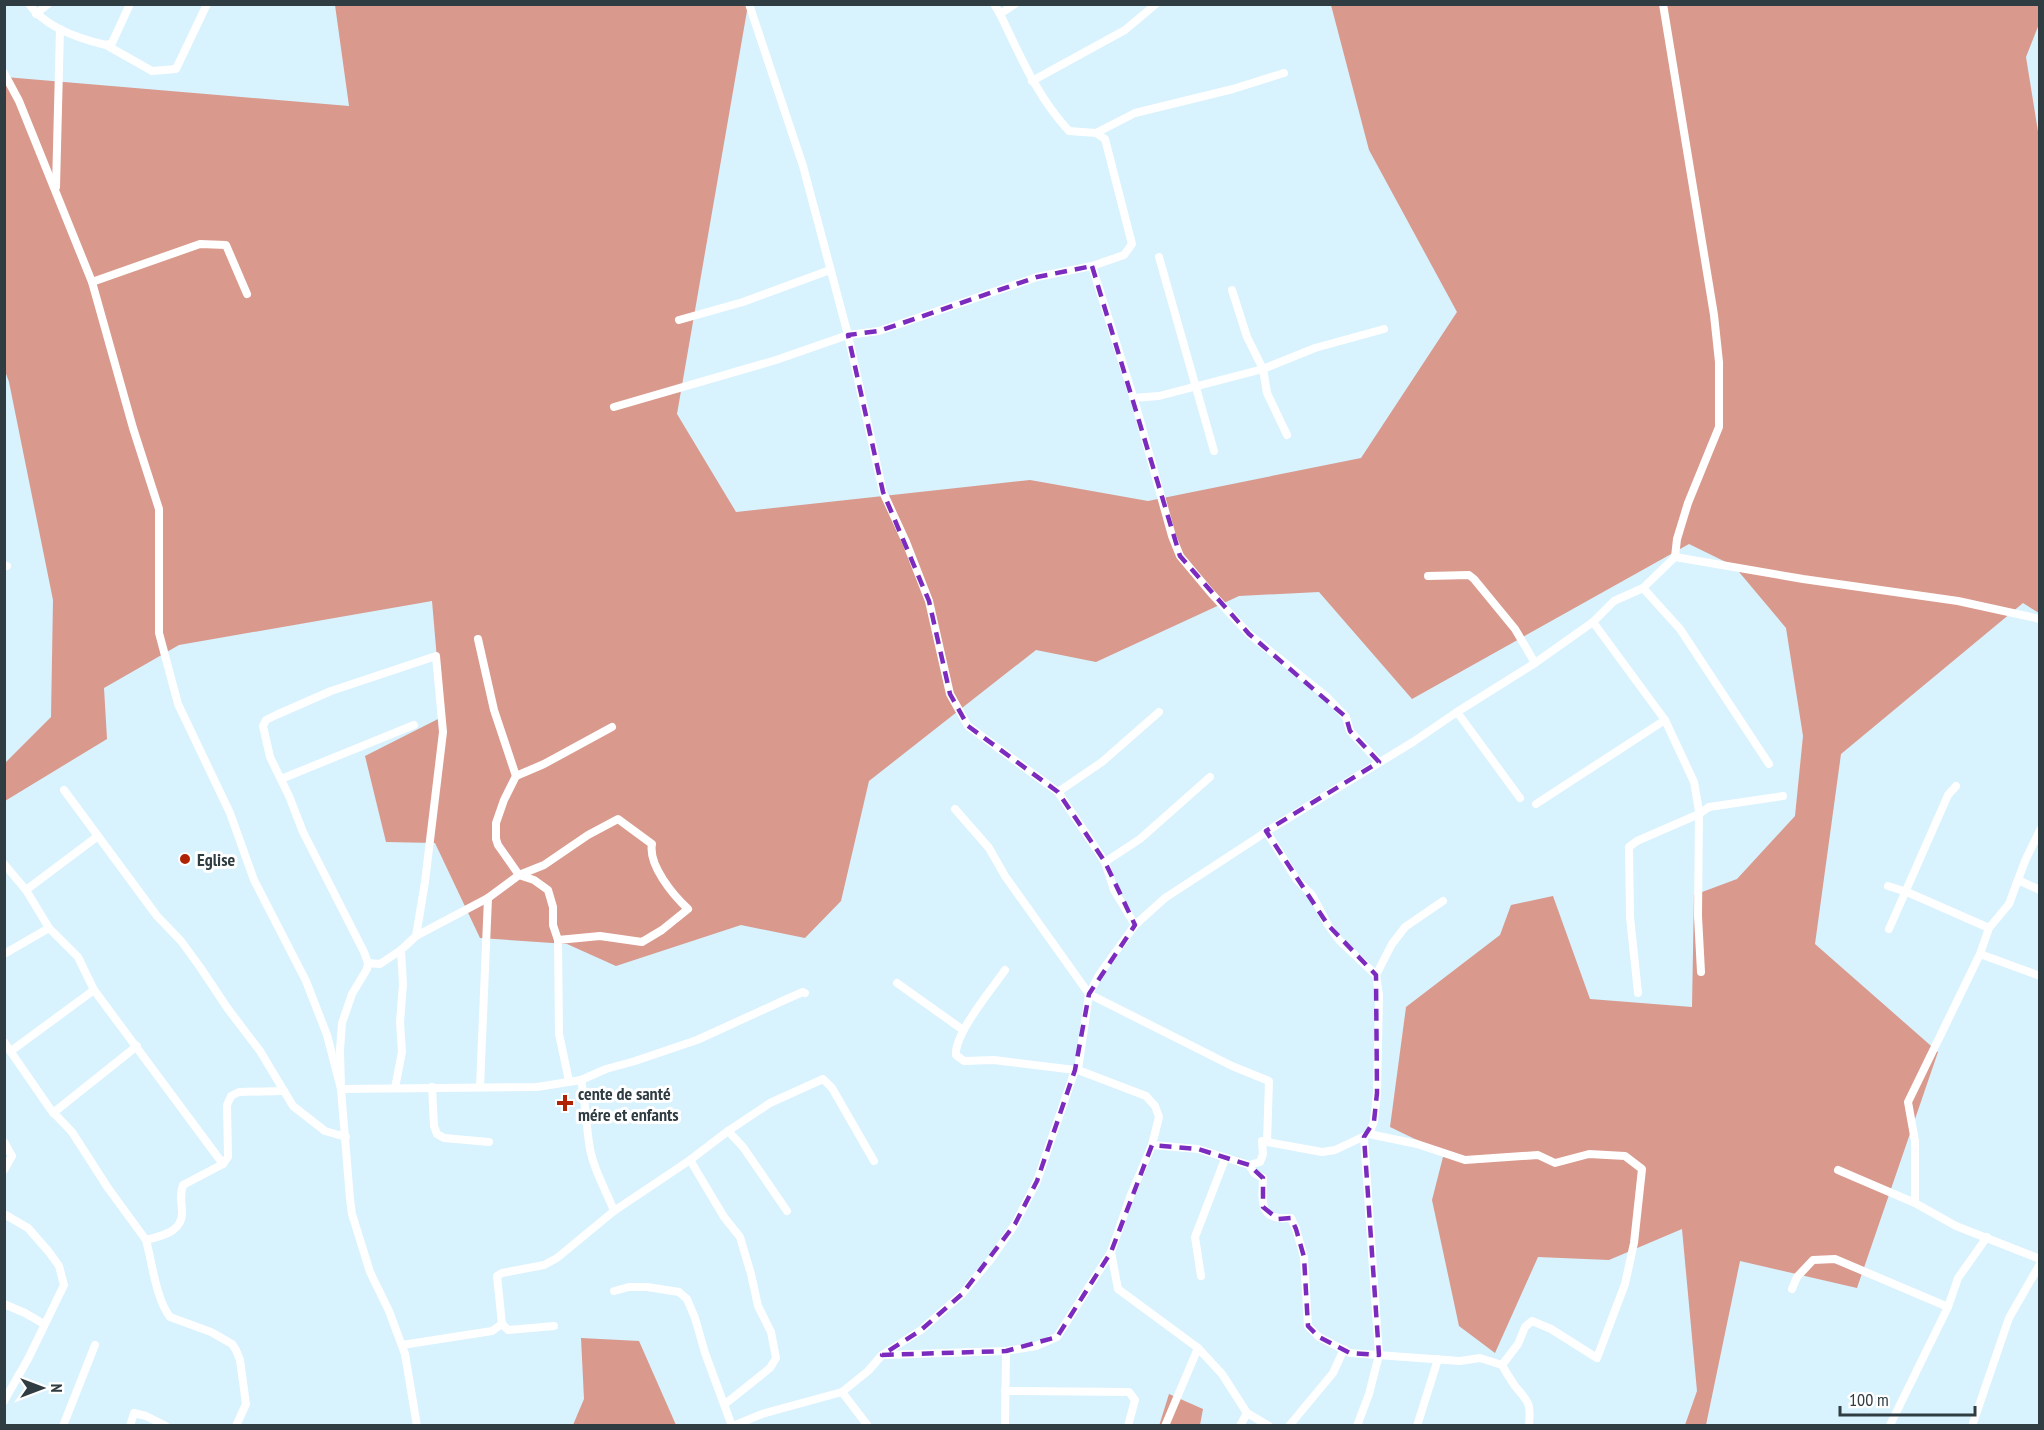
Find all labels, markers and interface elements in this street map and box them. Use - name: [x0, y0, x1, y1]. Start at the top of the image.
- place label: Eglise: [197, 848, 235, 871]
- marker: Eglise: [178, 852, 192, 866]
- place label: cente de santé mére et enfants: [578, 1082, 679, 1126]
- marker: cente de santé mére et enfants: [556, 1094, 574, 1112]
- north arrow: [12, 1358, 72, 1418]
- scale bar: [1840, 1379, 1975, 1417]
- text: N: [47, 1384, 67, 1392]
- text: 100 m: [1849, 1388, 1889, 1411]

